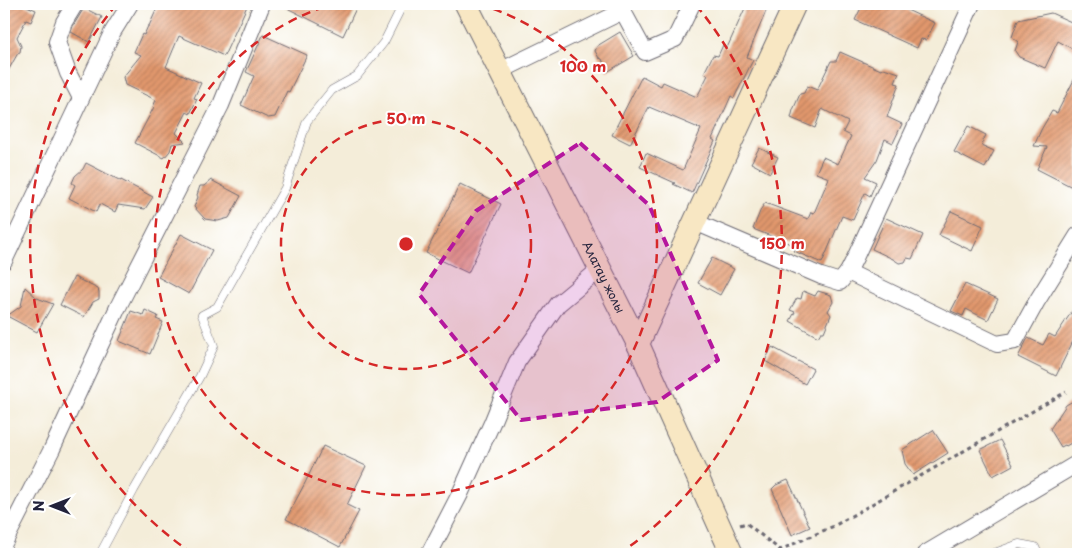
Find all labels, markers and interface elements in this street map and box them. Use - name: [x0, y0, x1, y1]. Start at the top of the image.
- text: 100 m: [560, 54, 606, 77]
- text: 50 m: [387, 106, 425, 129]
- text: 150 m: [759, 231, 805, 254]
- centre of rings: [397, 235, 415, 253]
- street label: Алатау жолы: [578, 238, 630, 316]
- north arrow: [28, 480, 78, 530]
- text: N: [28, 500, 49, 512]

